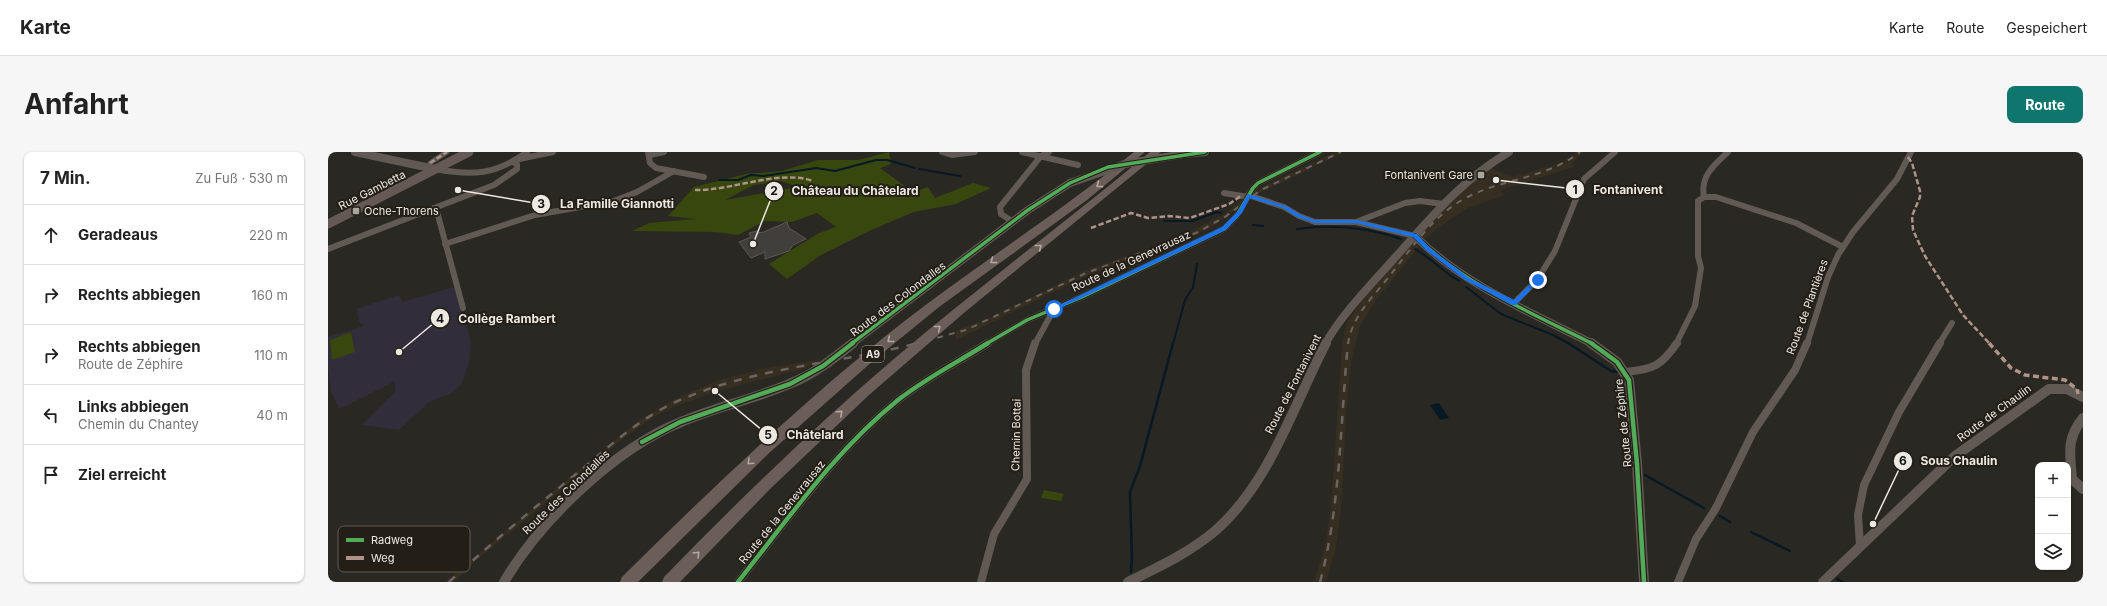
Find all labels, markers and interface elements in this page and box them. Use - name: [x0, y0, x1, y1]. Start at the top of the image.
- text: Karte: [20, 16, 71, 39]
- text: Karte: [1889, 19, 1924, 36]
- text: Route: [1946, 19, 1984, 36]
- text: Gespeichert: [2006, 19, 2087, 36]
- button: Route: [2007, 86, 2083, 123]
- text: Anfahrt: [24, 87, 129, 121]
- street label: Rue Gambetta: [336, 167, 408, 213]
- text: 7 Min.: [40, 168, 91, 188]
- place label: Fontanivent Gare: [1385, 168, 1473, 182]
- text: Zu Fuß · 530 m: [195, 170, 288, 186]
- marker: Fontanivent Gare: [1476, 170, 1486, 180]
- callout: Fontanivent: [1565, 177, 1670, 201]
- callout: Château du Châtelard: [764, 179, 927, 203]
- one-way arrow: [1096, 180, 1103, 187]
- text: 1: [1572, 182, 1578, 197]
- text: Fontanivent: [1593, 182, 1663, 197]
- text: 2: [770, 183, 778, 198]
- text: Château du Châtelard: [791, 183, 919, 198]
- callout: La Famille Giannotti: [531, 192, 682, 216]
- text: 3: [537, 196, 545, 211]
- text: La Famille Giannotti: [560, 196, 674, 211]
- place label: Oche-Thorens: [364, 204, 439, 218]
- marker: Oche-Thorens: [351, 206, 361, 216]
- icon: ahead: [40, 224, 62, 246]
- text: Geradeaus: [78, 225, 158, 244]
- text: 220 m: [249, 227, 288, 243]
- street label: Route de la Genevrausaz: [1069, 227, 1193, 295]
- one-way arrow: [1035, 245, 1042, 252]
- one-way arrow: [991, 256, 998, 263]
- street label: Route de Plantières: [1783, 257, 1831, 357]
- street label: Route des Colondalles: [847, 258, 949, 339]
- route end: [1529, 271, 1547, 289]
- icon: right: [40, 284, 62, 306]
- text: Rechts abbiegen: [78, 285, 200, 304]
- text: 160 m: [251, 287, 288, 303]
- route start: [1045, 300, 1063, 318]
- callout: Collège Rambert: [430, 306, 563, 330]
- text: 4: [436, 311, 444, 326]
- text: Collège Rambert: [458, 311, 556, 326]
- one-way arrow: [933, 326, 940, 333]
- street label: Route de Fontanivent: [1262, 332, 1324, 436]
- one-way arrow: [888, 335, 895, 342]
- text: Rechts abbiegen: [78, 337, 200, 356]
- icon: right: [40, 344, 62, 366]
- road number: A9: [862, 346, 884, 362]
- text: 110 m: [254, 347, 288, 363]
- text: Route de Zéphire: [78, 356, 183, 372]
- street label: Route de Zéphire: [1611, 378, 1635, 468]
- street label: Route de Chaulin: [1954, 381, 2034, 445]
- text: Links abbiegen: [78, 397, 189, 416]
- street label: Chemin Bottai: [1008, 399, 1024, 471]
- icon: left: [40, 404, 62, 426]
- text: 40 m: [256, 407, 288, 423]
- one-way arrow: [835, 411, 842, 418]
- text: Chemin du Chantey: [78, 416, 199, 432]
- callout: Châtelard: [758, 423, 851, 447]
- text: 5: [764, 427, 772, 442]
- text: Châtelard: [786, 427, 844, 442]
- street label: Route des Colondalles: [519, 447, 613, 537]
- callout: Sous Chaulin: [1893, 449, 2006, 473]
- text: 6: [1899, 453, 1907, 468]
- text: Sous Chaulin: [1920, 453, 1998, 468]
- street label: Route de la Genevrausaz: [736, 457, 828, 567]
- one-way arrow: [747, 457, 755, 465]
- map controls: [2035, 462, 2071, 570]
- button: +: [2035, 462, 2071, 498]
- icon: arrive: [40, 464, 62, 486]
- text: Ziel erreicht: [78, 465, 166, 484]
- button: −: [2035, 498, 2071, 534]
- legend: [338, 526, 470, 572]
- text: Radweg: [371, 533, 413, 547]
- button: layers: [2035, 534, 2071, 570]
- text: Weg: [371, 551, 394, 565]
- one-way arrow: [692, 551, 700, 559]

